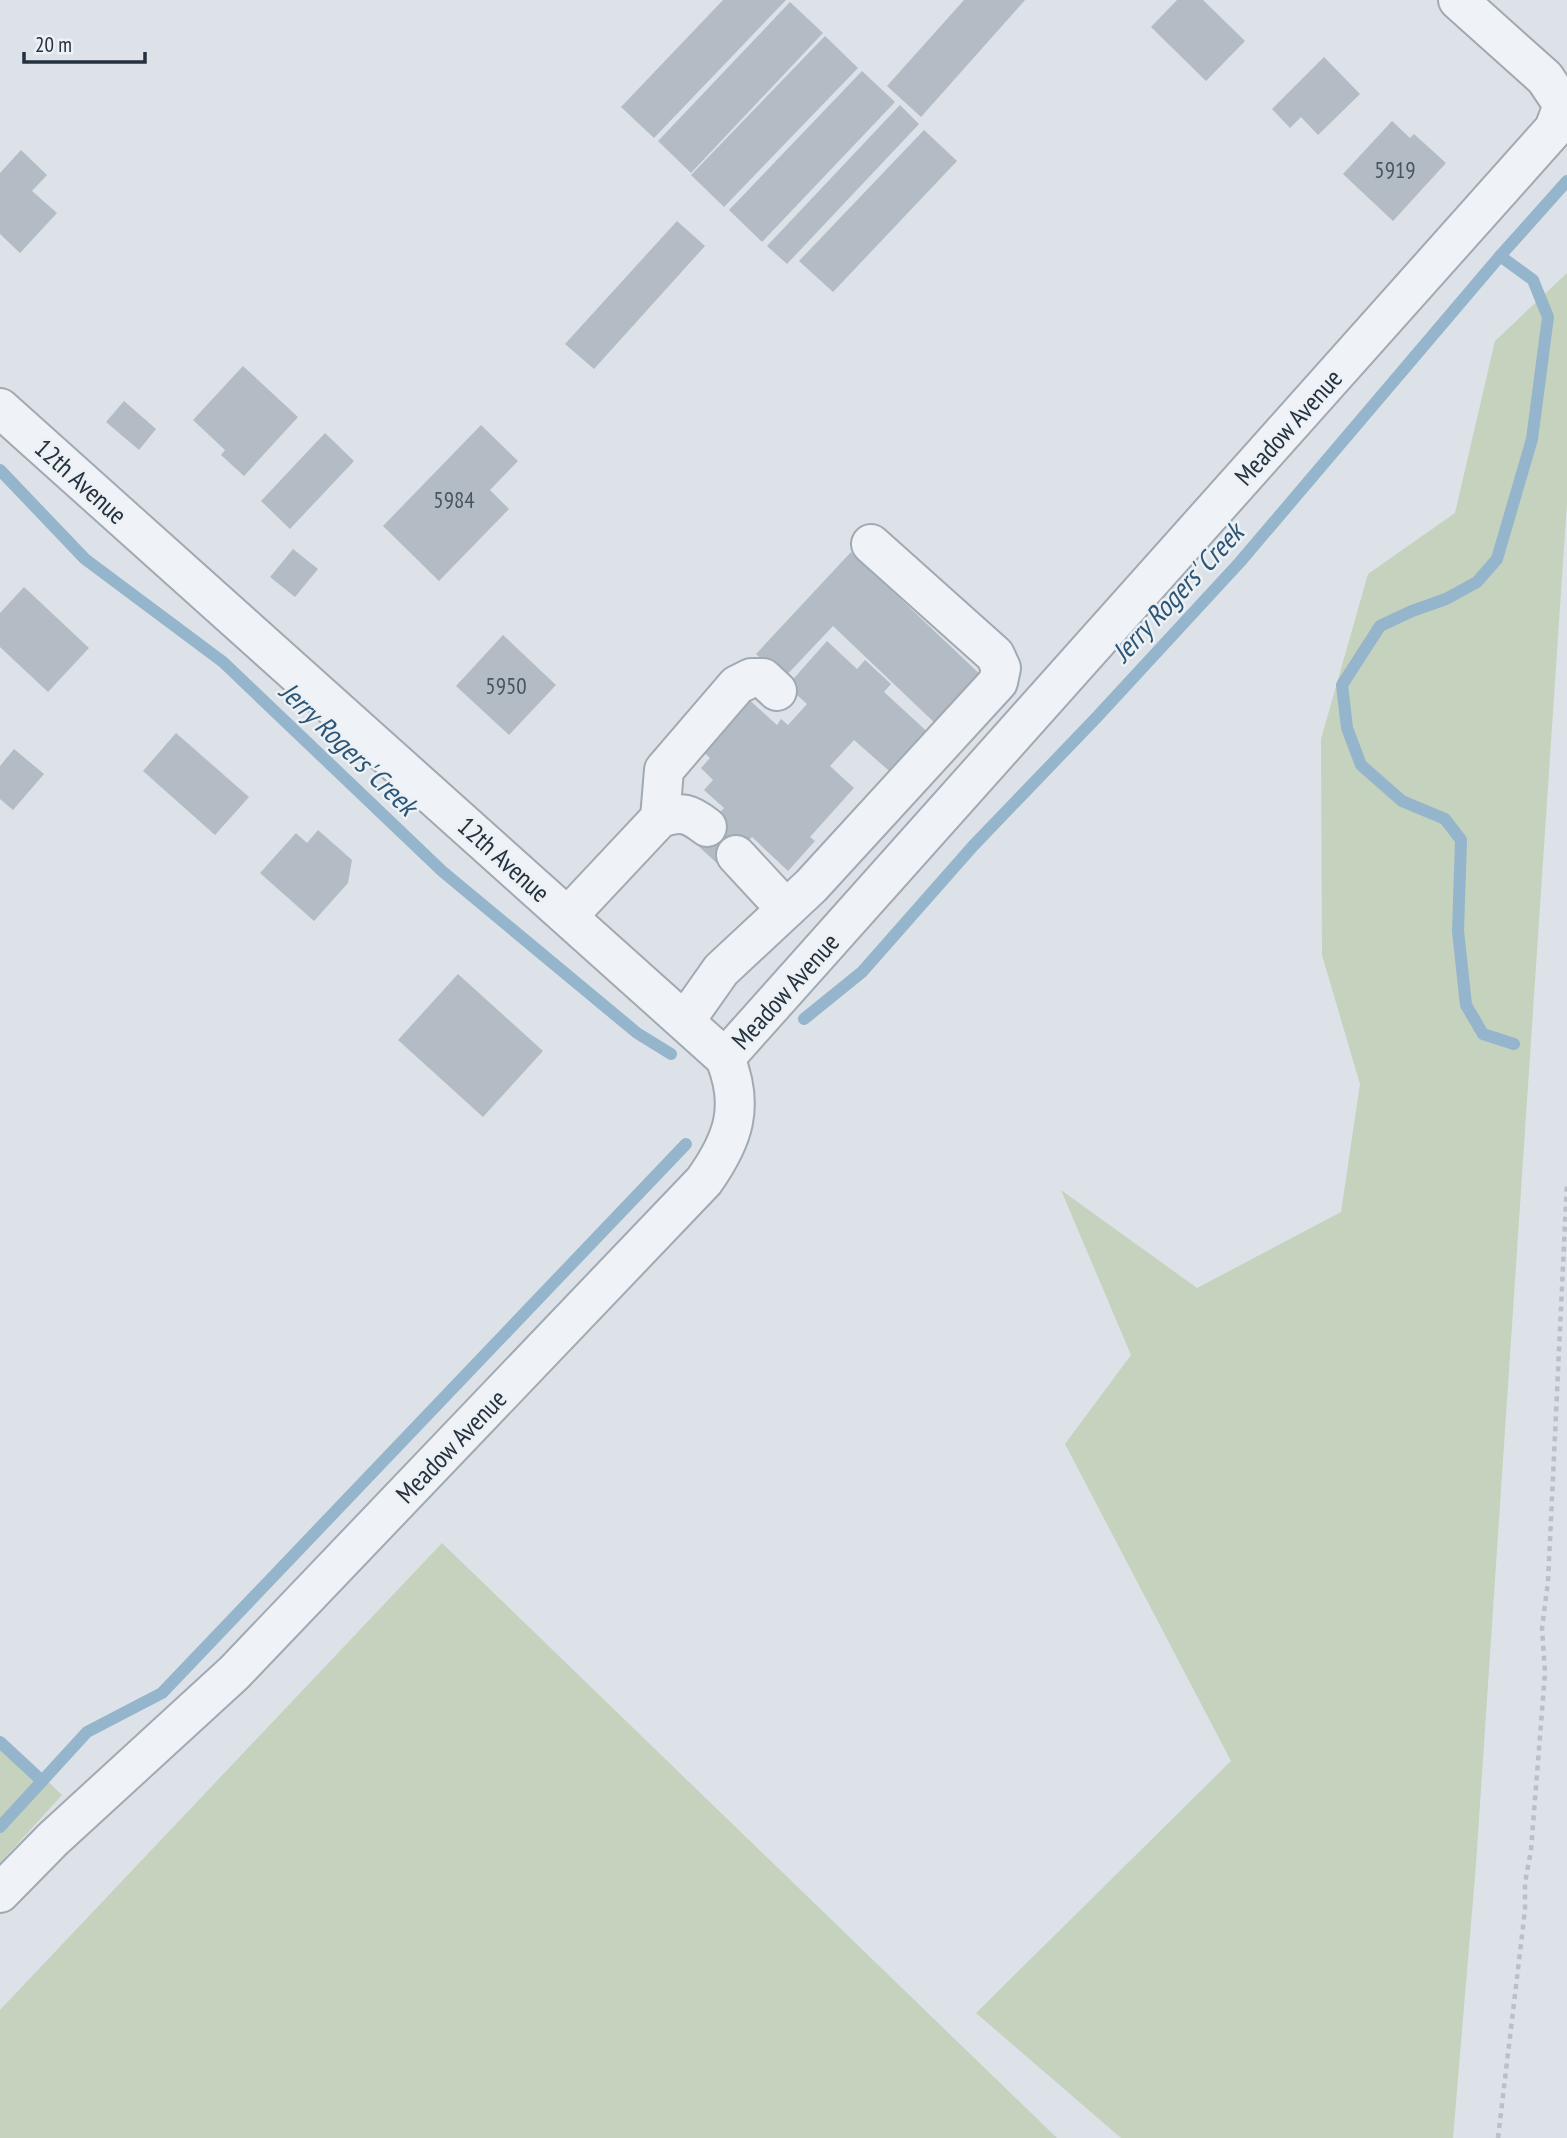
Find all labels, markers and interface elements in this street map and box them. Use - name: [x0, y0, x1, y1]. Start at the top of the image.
- scale bar: [24, 21, 145, 65]
- text: 20 m: [35, 31, 72, 58]
- house number: 5919: [1374, 155, 1416, 184]
- street label: Meadow Avenue: [1227, 362, 1349, 492]
- street label: 12th Avenue: [28, 431, 134, 531]
- house number: 5984: [433, 485, 475, 514]
- water label: Jerry Rogers' Creek: [1102, 512, 1253, 670]
- house number: 5950: [485, 671, 527, 700]
- water label: Jerry Rogers' Creek: [272, 672, 428, 825]
- street label: 12th Avenue: [451, 809, 557, 909]
- street label: Meadow Avenue: [724, 926, 846, 1056]
- street label: Meadow Avenue: [389, 1382, 513, 1510]

